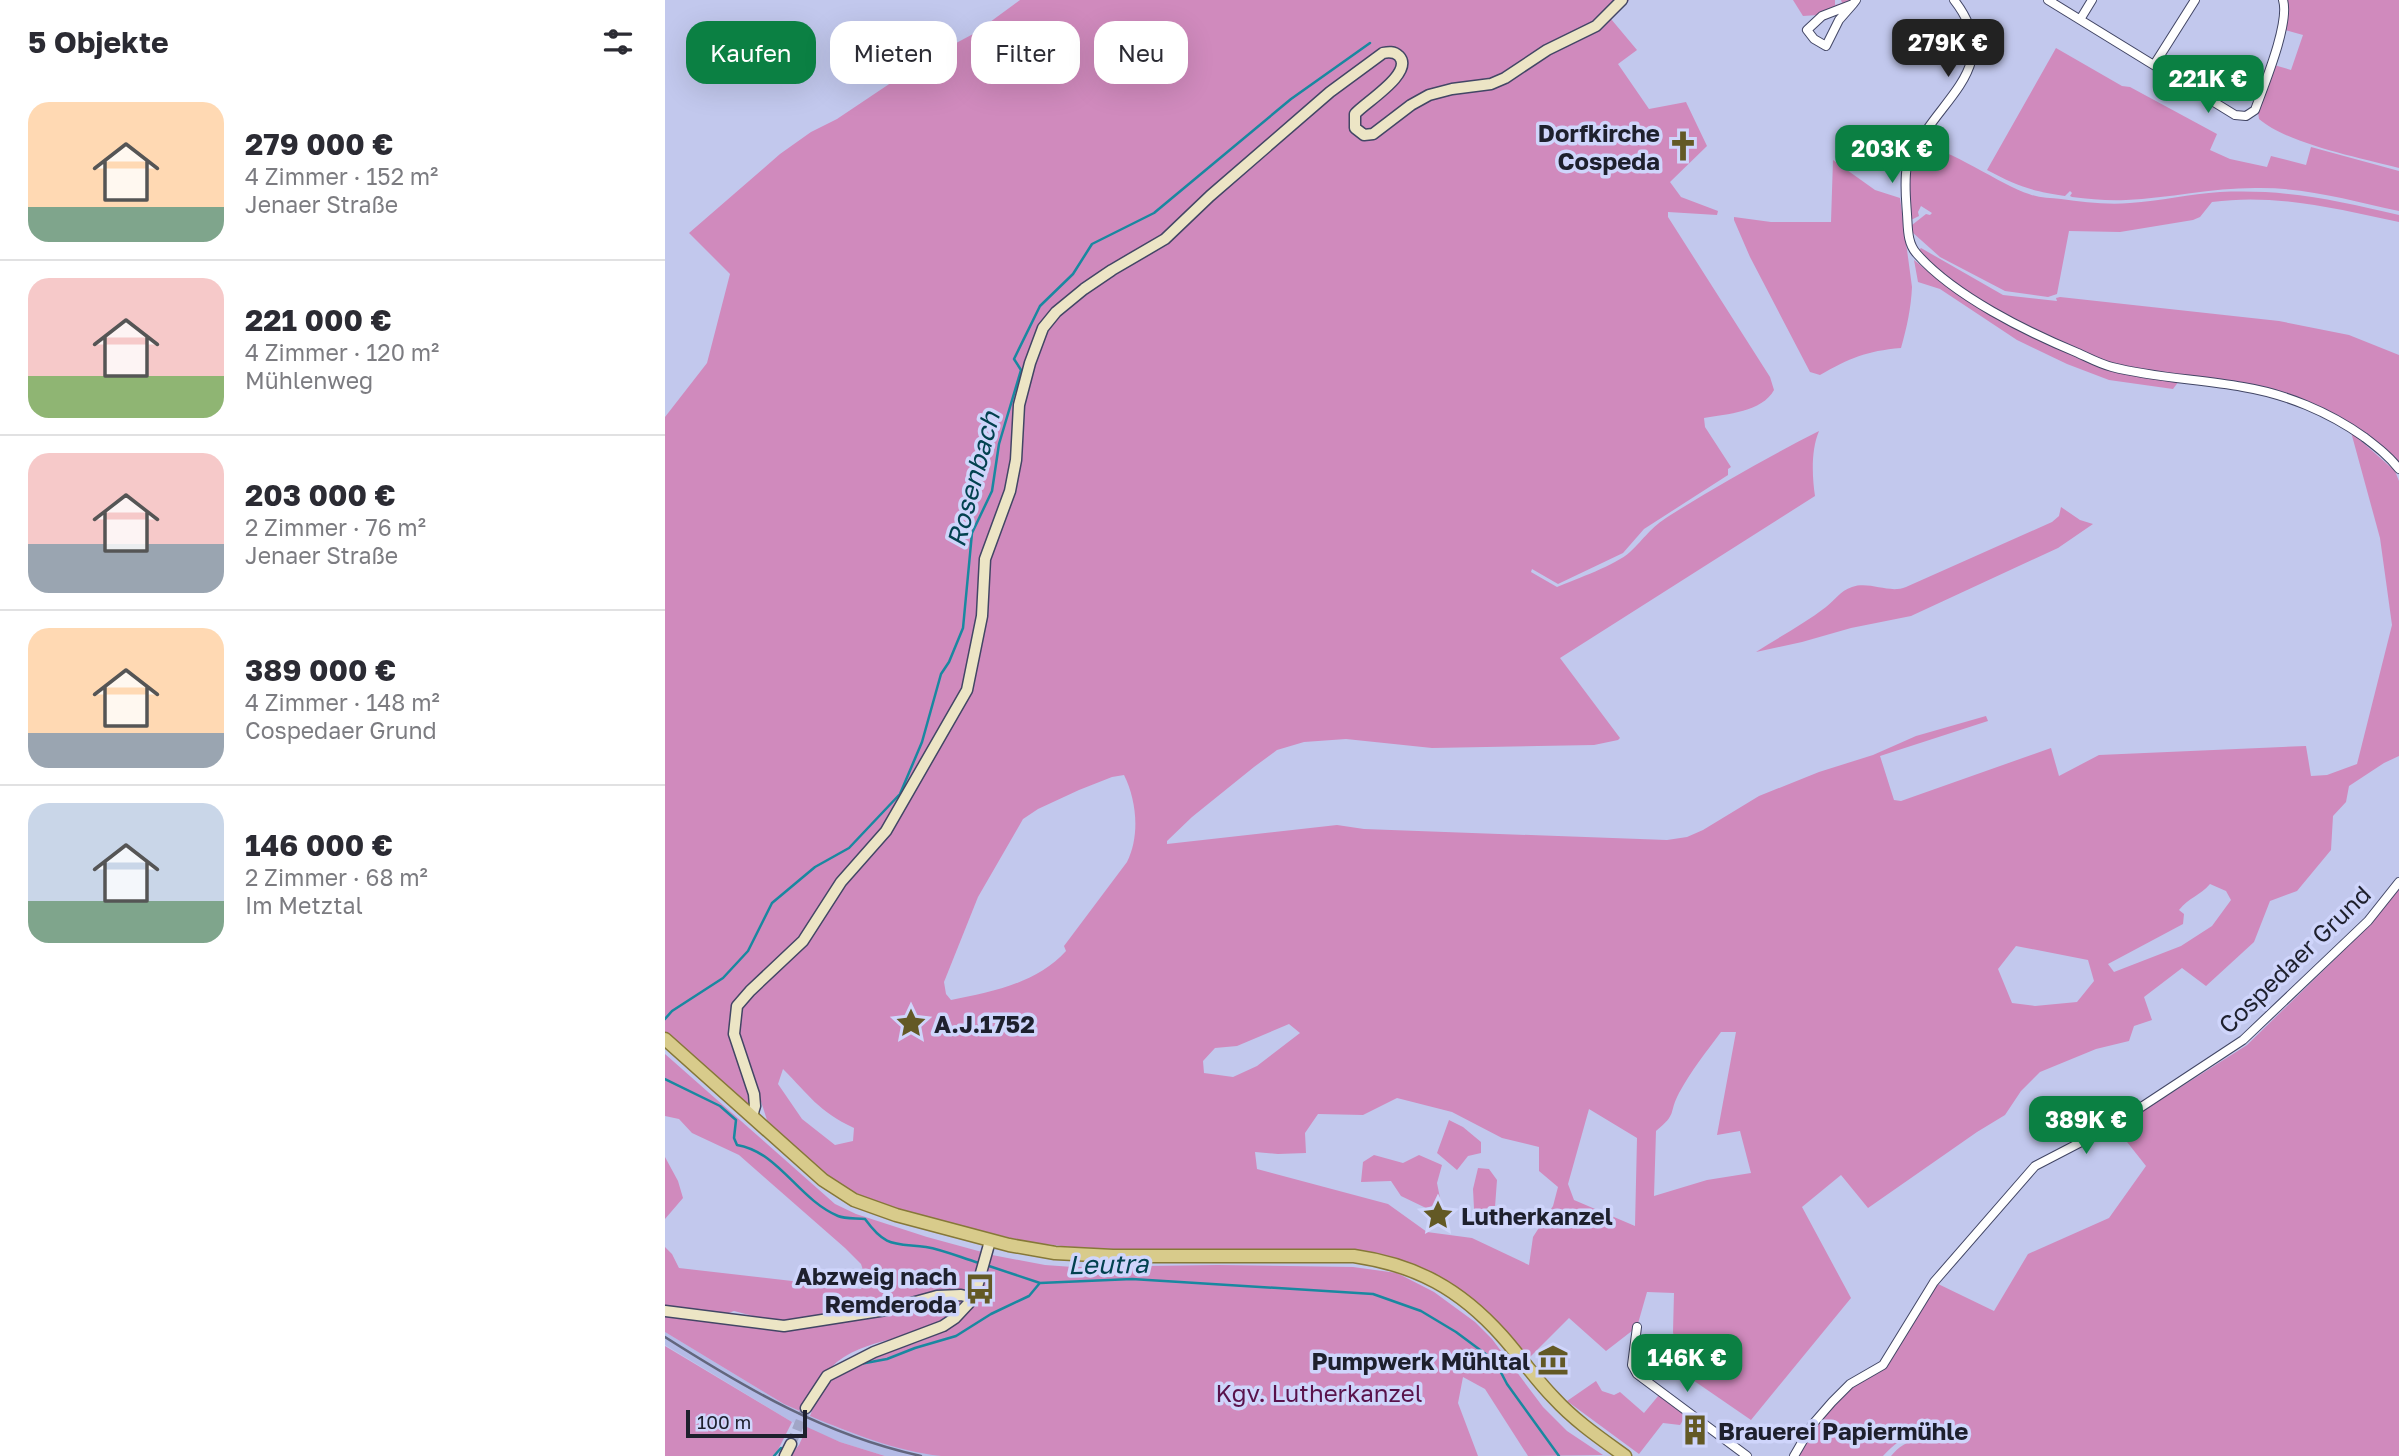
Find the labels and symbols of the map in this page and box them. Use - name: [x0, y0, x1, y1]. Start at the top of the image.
- pin: 279K €: [1891, 20, 2005, 79]
- pin: 221K €: [2151, 55, 2265, 115]
- place label: Dorfkirche Cospeda: [1538, 118, 1660, 175]
- pin: 203K €: [1835, 125, 1949, 185]
- church icon: Dorfkirche Cospeda: [1666, 129, 1700, 163]
- water label: Rosenbach: [940, 407, 1006, 550]
- street label: Cospedaer Grund: [2212, 879, 2376, 1039]
- place icon: A.J.1752: [894, 1006, 928, 1040]
- place label: A.J.1752: [934, 1009, 1035, 1038]
- pin: 389K €: [2029, 1096, 2143, 1156]
- place icon: Lutherkanzel: [1421, 1198, 1455, 1232]
- place label: Lutherkanzel: [1461, 1201, 1613, 1230]
- water label: Leutra: [1068, 1248, 1150, 1280]
- place label: Abzweig nach Remderoda: [795, 1261, 957, 1318]
- bus stop icon: Abzweig nach Remderoda: [963, 1272, 997, 1306]
- pin: 146K €: [1630, 1334, 1744, 1394]
- museum icon: Pumpwerk Mühltal: [1536, 1343, 1570, 1377]
- place label: Pumpwerk Mühltal: [1311, 1346, 1530, 1375]
- park label: Kgv. Lutherkanzel: [1216, 1378, 1422, 1407]
- scale bar: [686, 1407, 807, 1439]
- building icon: Brauerei Papiermühle: [1678, 1413, 1712, 1447]
- place label: Brauerei Papiermühle: [1718, 1416, 1968, 1445]

